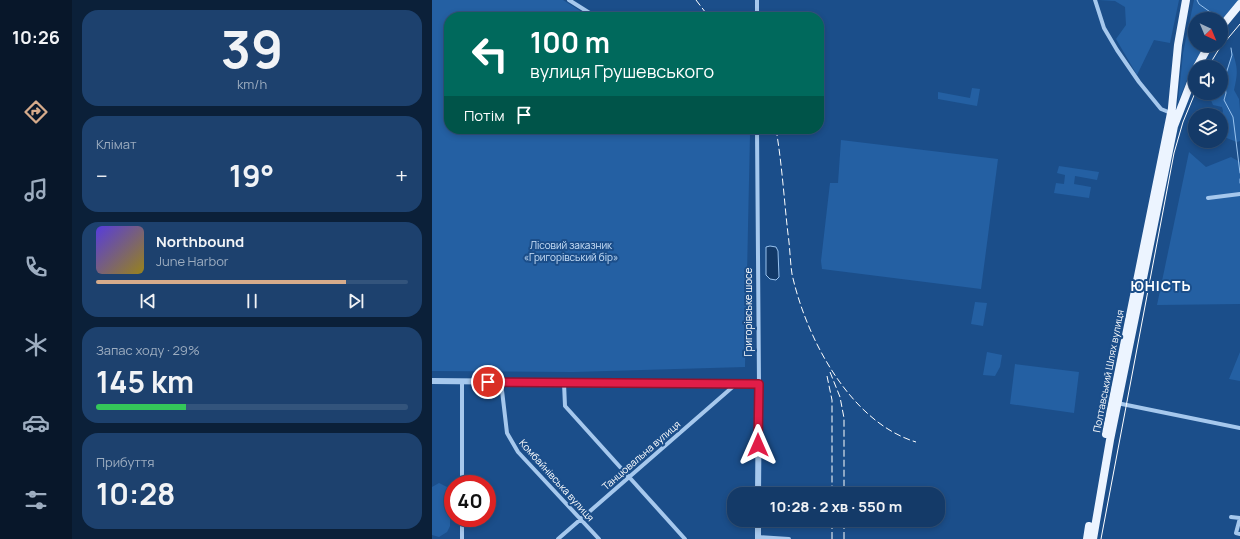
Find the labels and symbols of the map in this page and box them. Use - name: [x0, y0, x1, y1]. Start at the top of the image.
- north arrow: [1188, 12, 1228, 52]
- park label: Лісовий заказник «Григорівський бір»: [524, 238, 618, 264]
- street label: Григорівське шосе: [741, 267, 755, 356]
- district label: ЮНІСТЬ: [1130, 276, 1192, 295]
- street label: Полтавський Шлях вулиця: [1089, 308, 1127, 434]
- pin: [471, 365, 505, 399]
- street label: Танцювальна вулиця: [599, 417, 683, 493]
- position arrow: [737, 424, 779, 466]
- street label: Комбайнівська вулиця: [516, 436, 598, 524]
- speed limit sign: 40: [444, 475, 496, 527]

